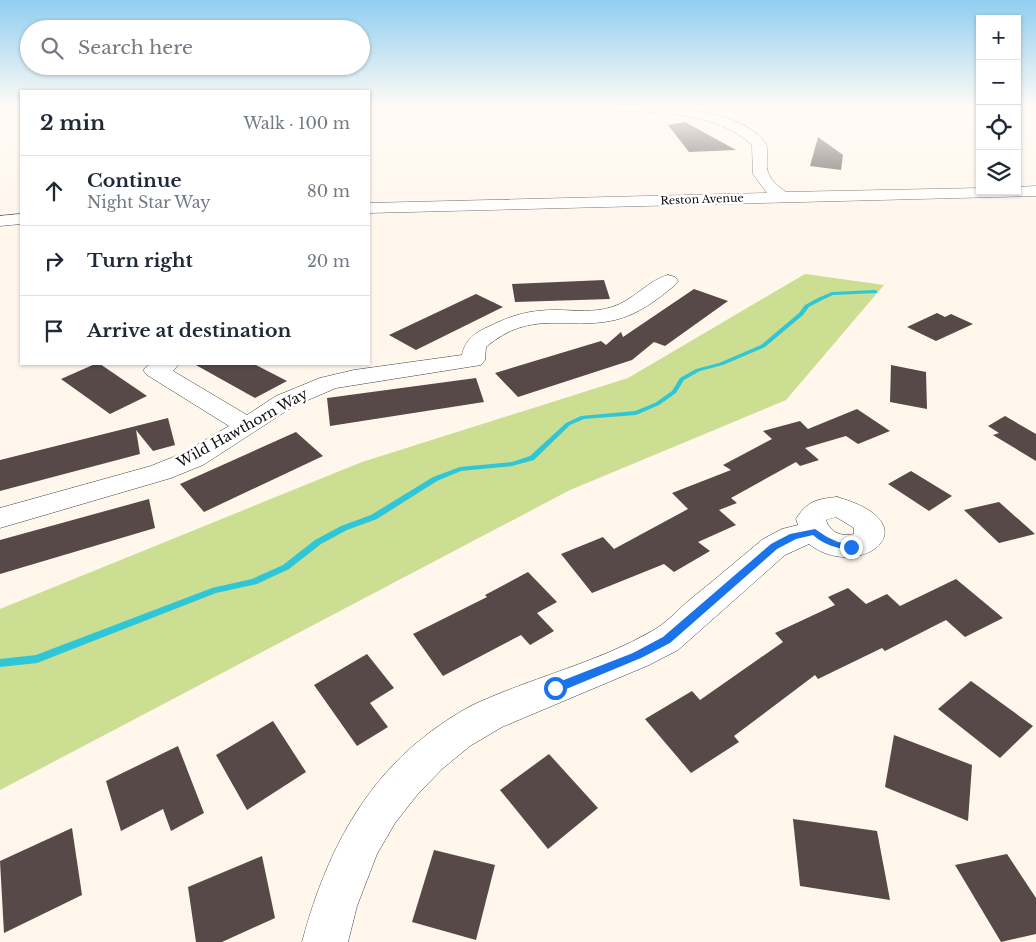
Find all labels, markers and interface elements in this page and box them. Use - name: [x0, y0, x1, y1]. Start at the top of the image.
- map controls: [976, 15, 1021, 195]
- button: +: [976, 15, 1021, 60]
- search box: [20, 20, 370, 75]
- icon: search: [38, 34, 66, 62]
- text: Search here: [78, 36, 193, 59]
- button: −: [976, 60, 1021, 105]
- button: locate: [976, 105, 1021, 150]
- text: 2 min: [40, 110, 105, 136]
- text: Walk · 100 m: [243, 113, 350, 133]
- button: layers: [976, 150, 1021, 195]
- text: Continue: [87, 169, 182, 192]
- icon: ahead: [40, 177, 68, 205]
- text: 80 m: [307, 181, 350, 201]
- street label: Reston Avenue: [660, 191, 744, 207]
- text: Night Star Way: [87, 192, 210, 212]
- icon: right: [40, 247, 68, 275]
- text: Turn right: [87, 249, 193, 272]
- text: 20 m: [307, 251, 350, 271]
- icon: arrive: [40, 317, 68, 345]
- text: Arrive at destination: [87, 319, 291, 342]
- street label: Wild Hawthorn Way: [172, 384, 311, 472]
- route end: [840, 536, 863, 559]
- route start: [544, 677, 567, 700]

